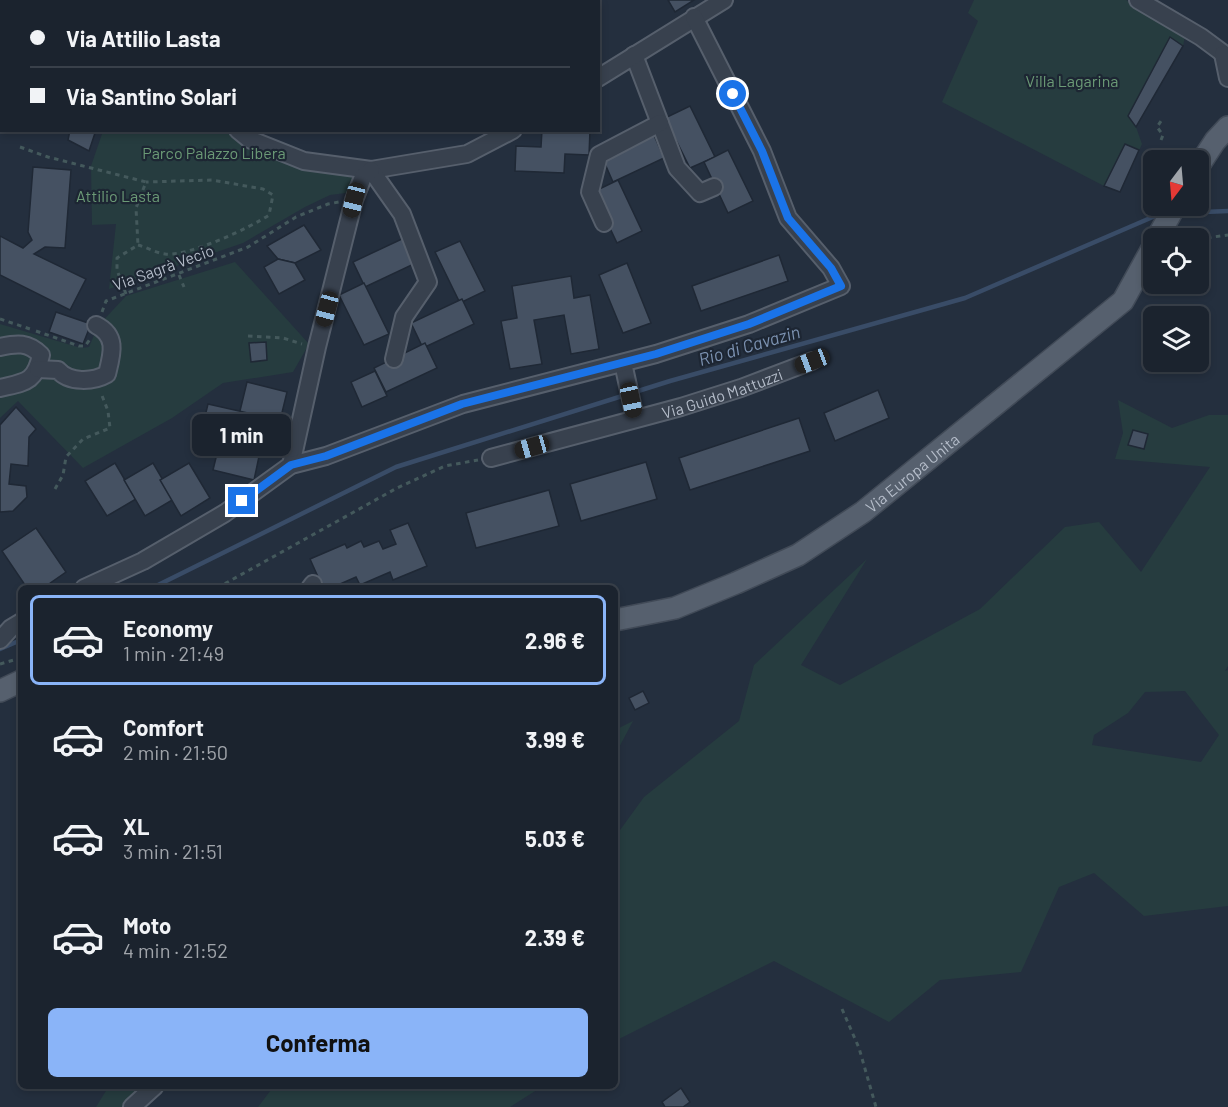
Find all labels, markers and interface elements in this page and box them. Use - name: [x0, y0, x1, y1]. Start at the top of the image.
- text: Via Attilio Lasta: [66, 25, 221, 51]
- park label: Villa Lagarina: [1026, 71, 1118, 90]
- route start: [719, 80, 746, 107]
- text: Via Santino Solari: [66, 83, 237, 109]
- park label: Parco Palazzo Libera: [142, 143, 286, 162]
- north arrow: [1143, 150, 1209, 216]
- map controls: [1143, 150, 1209, 372]
- car: [341, 180, 367, 220]
- park label: Attilio Lasta: [76, 186, 160, 205]
- button: locate: [1143, 228, 1209, 294]
- street label: Via Sagrà Vecio: [110, 240, 216, 294]
- car: [314, 289, 340, 329]
- button: layers: [1143, 306, 1209, 372]
- water label: Rio di Cavazin: [696, 320, 802, 370]
- car: [792, 346, 832, 376]
- street label: Via Guido Mattuzzi: [659, 364, 785, 421]
- car: [618, 381, 644, 419]
- callout: 1 min: [192, 414, 292, 456]
- text: 1 min: [220, 423, 263, 447]
- street label: Via Europa Unita: [861, 429, 962, 516]
- car: [512, 433, 552, 461]
- route end: [228, 487, 255, 514]
- icon: car: [51, 613, 105, 667]
- text: Economy: [123, 615, 213, 641]
- text: 2.96 €: [525, 627, 585, 653]
- text: 1 min · 21:49: [123, 641, 224, 665]
- icon: car: [51, 712, 105, 766]
- text: Comfort: [123, 714, 204, 740]
- text: 3.99 €: [525, 726, 585, 752]
- text: 2 min · 21:50: [123, 740, 228, 764]
- icon: car: [51, 811, 105, 865]
- text: XL: [123, 813, 149, 839]
- text: 5.03 €: [525, 825, 585, 851]
- text: 3 min · 21:51: [123, 839, 223, 863]
- icon: car: [51, 910, 105, 964]
- text: Moto: [123, 912, 171, 938]
- text: 2.39 €: [525, 924, 585, 950]
- text: 4 min · 21:52: [123, 938, 228, 962]
- button: Conferma: [48, 1008, 588, 1077]

